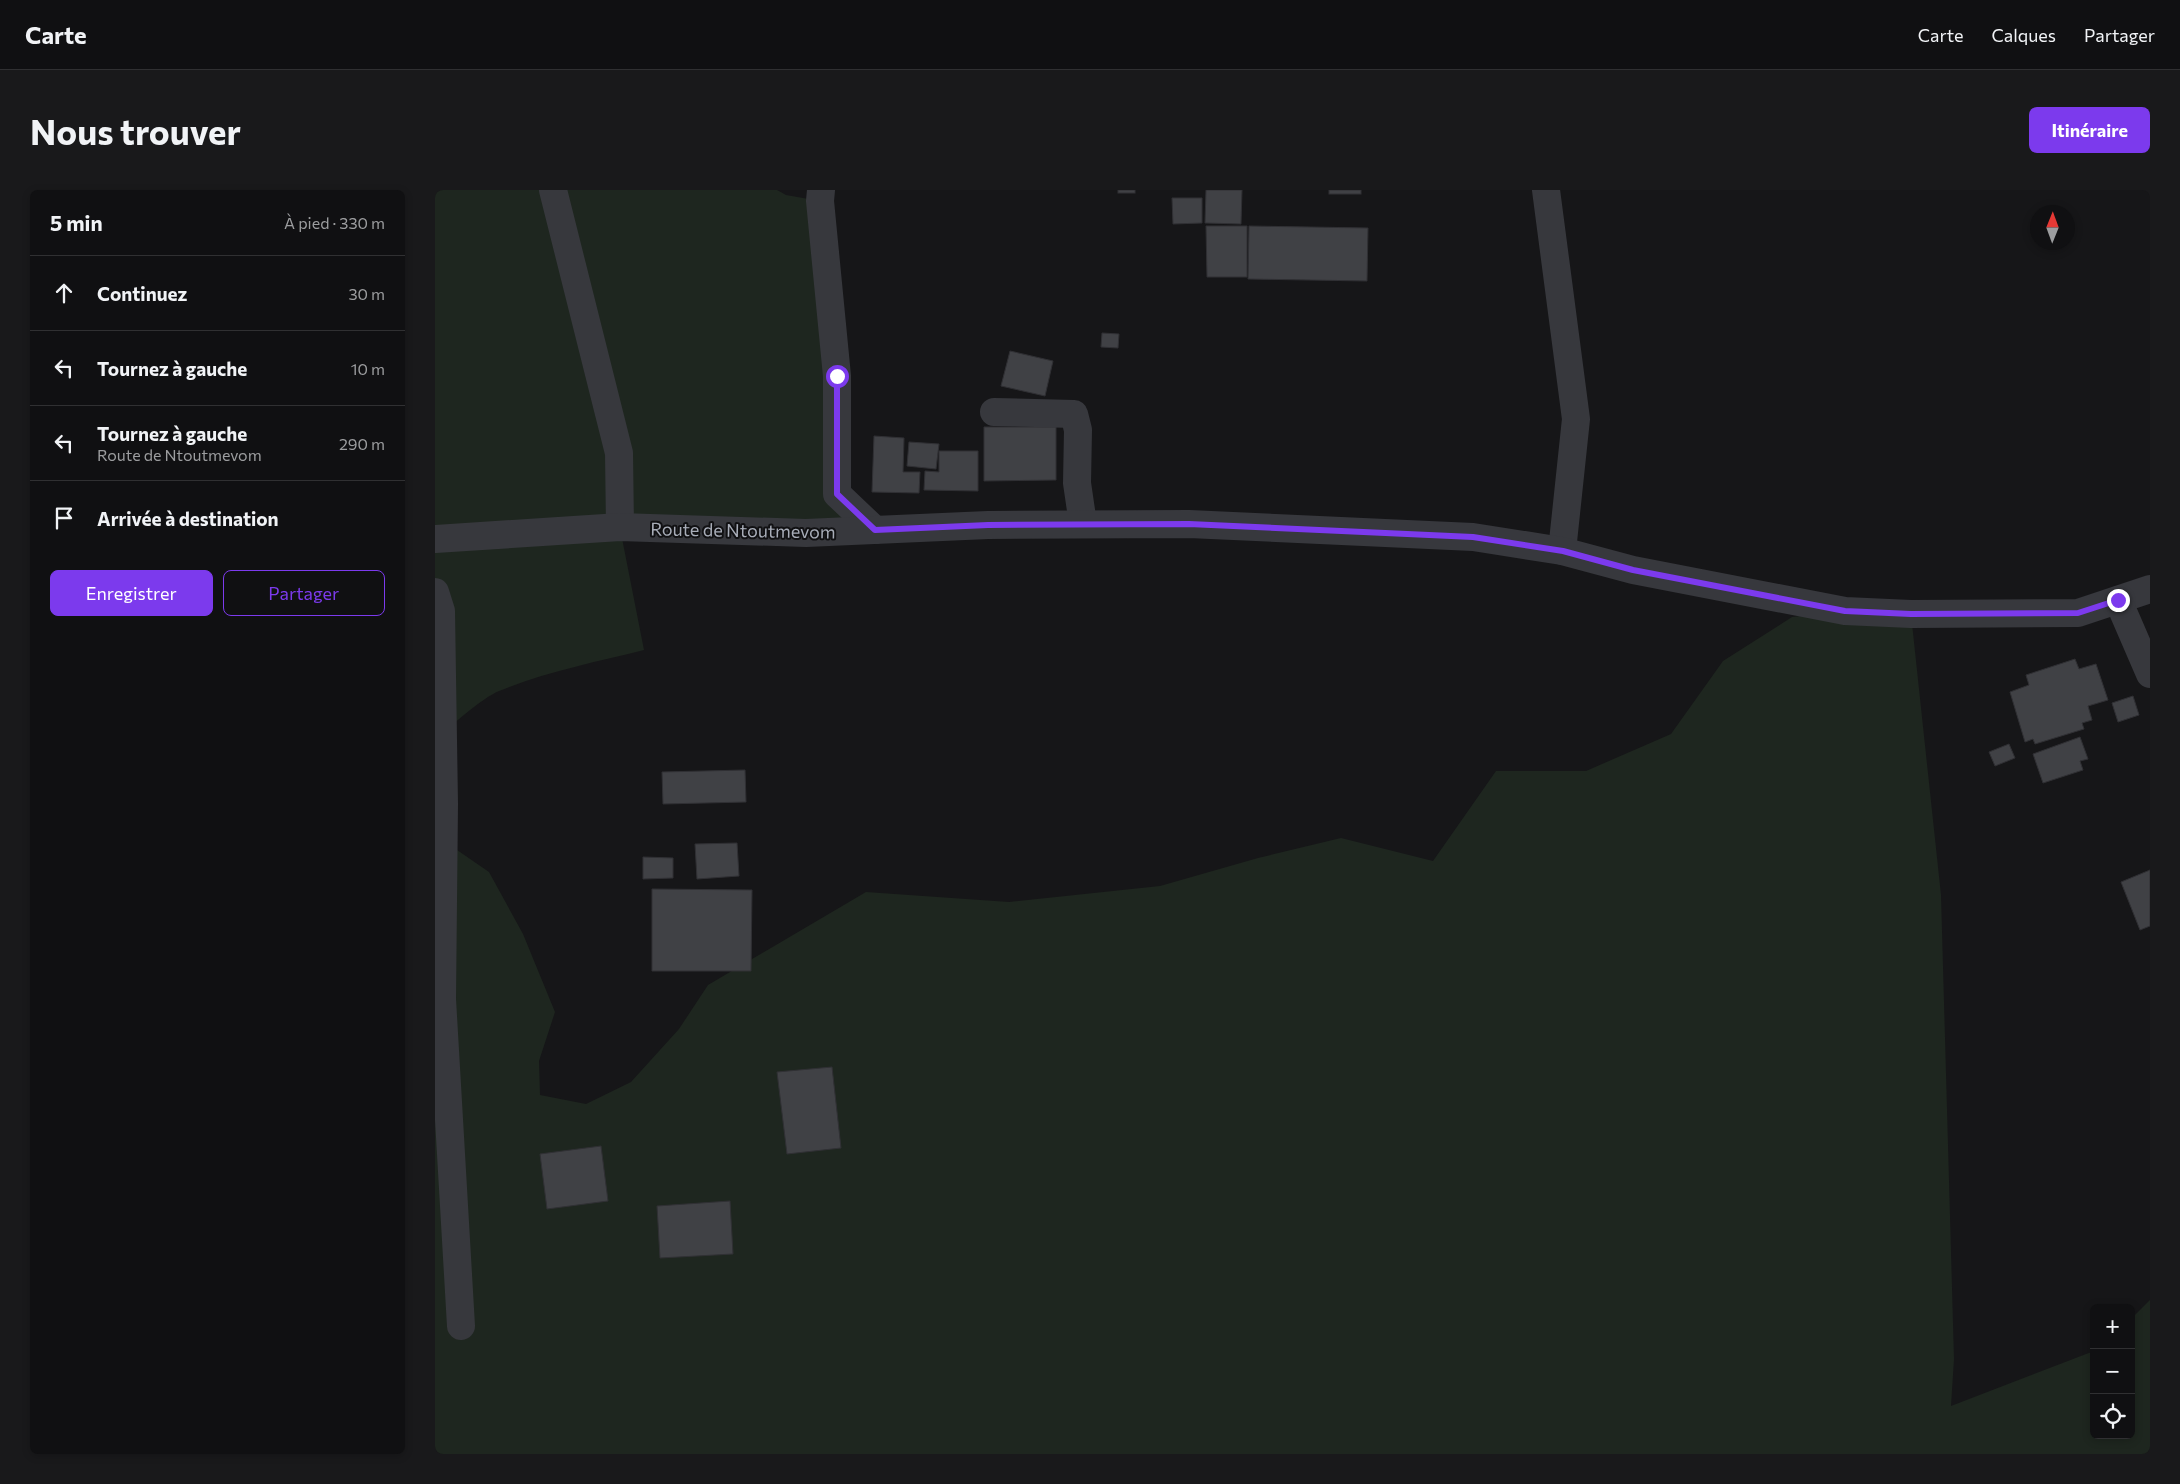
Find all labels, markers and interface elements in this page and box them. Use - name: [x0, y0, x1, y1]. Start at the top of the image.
- text: Carte: [25, 20, 87, 49]
- text: Carte: [1918, 24, 1963, 46]
- text: Calques: [1991, 24, 2056, 46]
- text: Partager: [2084, 24, 2155, 46]
- button: Itinéraire: [2029, 107, 2150, 153]
- text: Nous trouver: [30, 109, 241, 152]
- north arrow: [2030, 205, 2075, 250]
- text: 5 min: [50, 210, 103, 235]
- text: À pied · 330 m: [284, 213, 385, 232]
- icon: ahead: [50, 279, 78, 307]
- text: Continuez: [97, 282, 187, 305]
- text: 30 m: [348, 284, 385, 303]
- icon: left: [50, 354, 78, 382]
- text: Tournez à gauche: [97, 357, 247, 380]
- text: 10 m: [351, 359, 385, 378]
- route start: [826, 365, 849, 388]
- text: Tournez à gauche: [97, 422, 247, 445]
- icon: left: [50, 429, 78, 457]
- text: 290 m: [339, 434, 385, 453]
- text: Route de Ntoutmevom: [97, 445, 262, 464]
- icon: arrive: [50, 504, 78, 532]
- text: Arrivée à destination: [97, 507, 279, 530]
- street label: Route de Ntoutmevom: [650, 517, 836, 543]
- button: Enregistrer: [50, 570, 213, 616]
- button: Partager: [223, 570, 385, 616]
- route end: [2107, 589, 2130, 612]
- map controls: [2090, 1304, 2135, 1439]
- button: +: [2090, 1304, 2135, 1349]
- button: −: [2090, 1349, 2135, 1394]
- button: locate: [2090, 1394, 2135, 1439]

